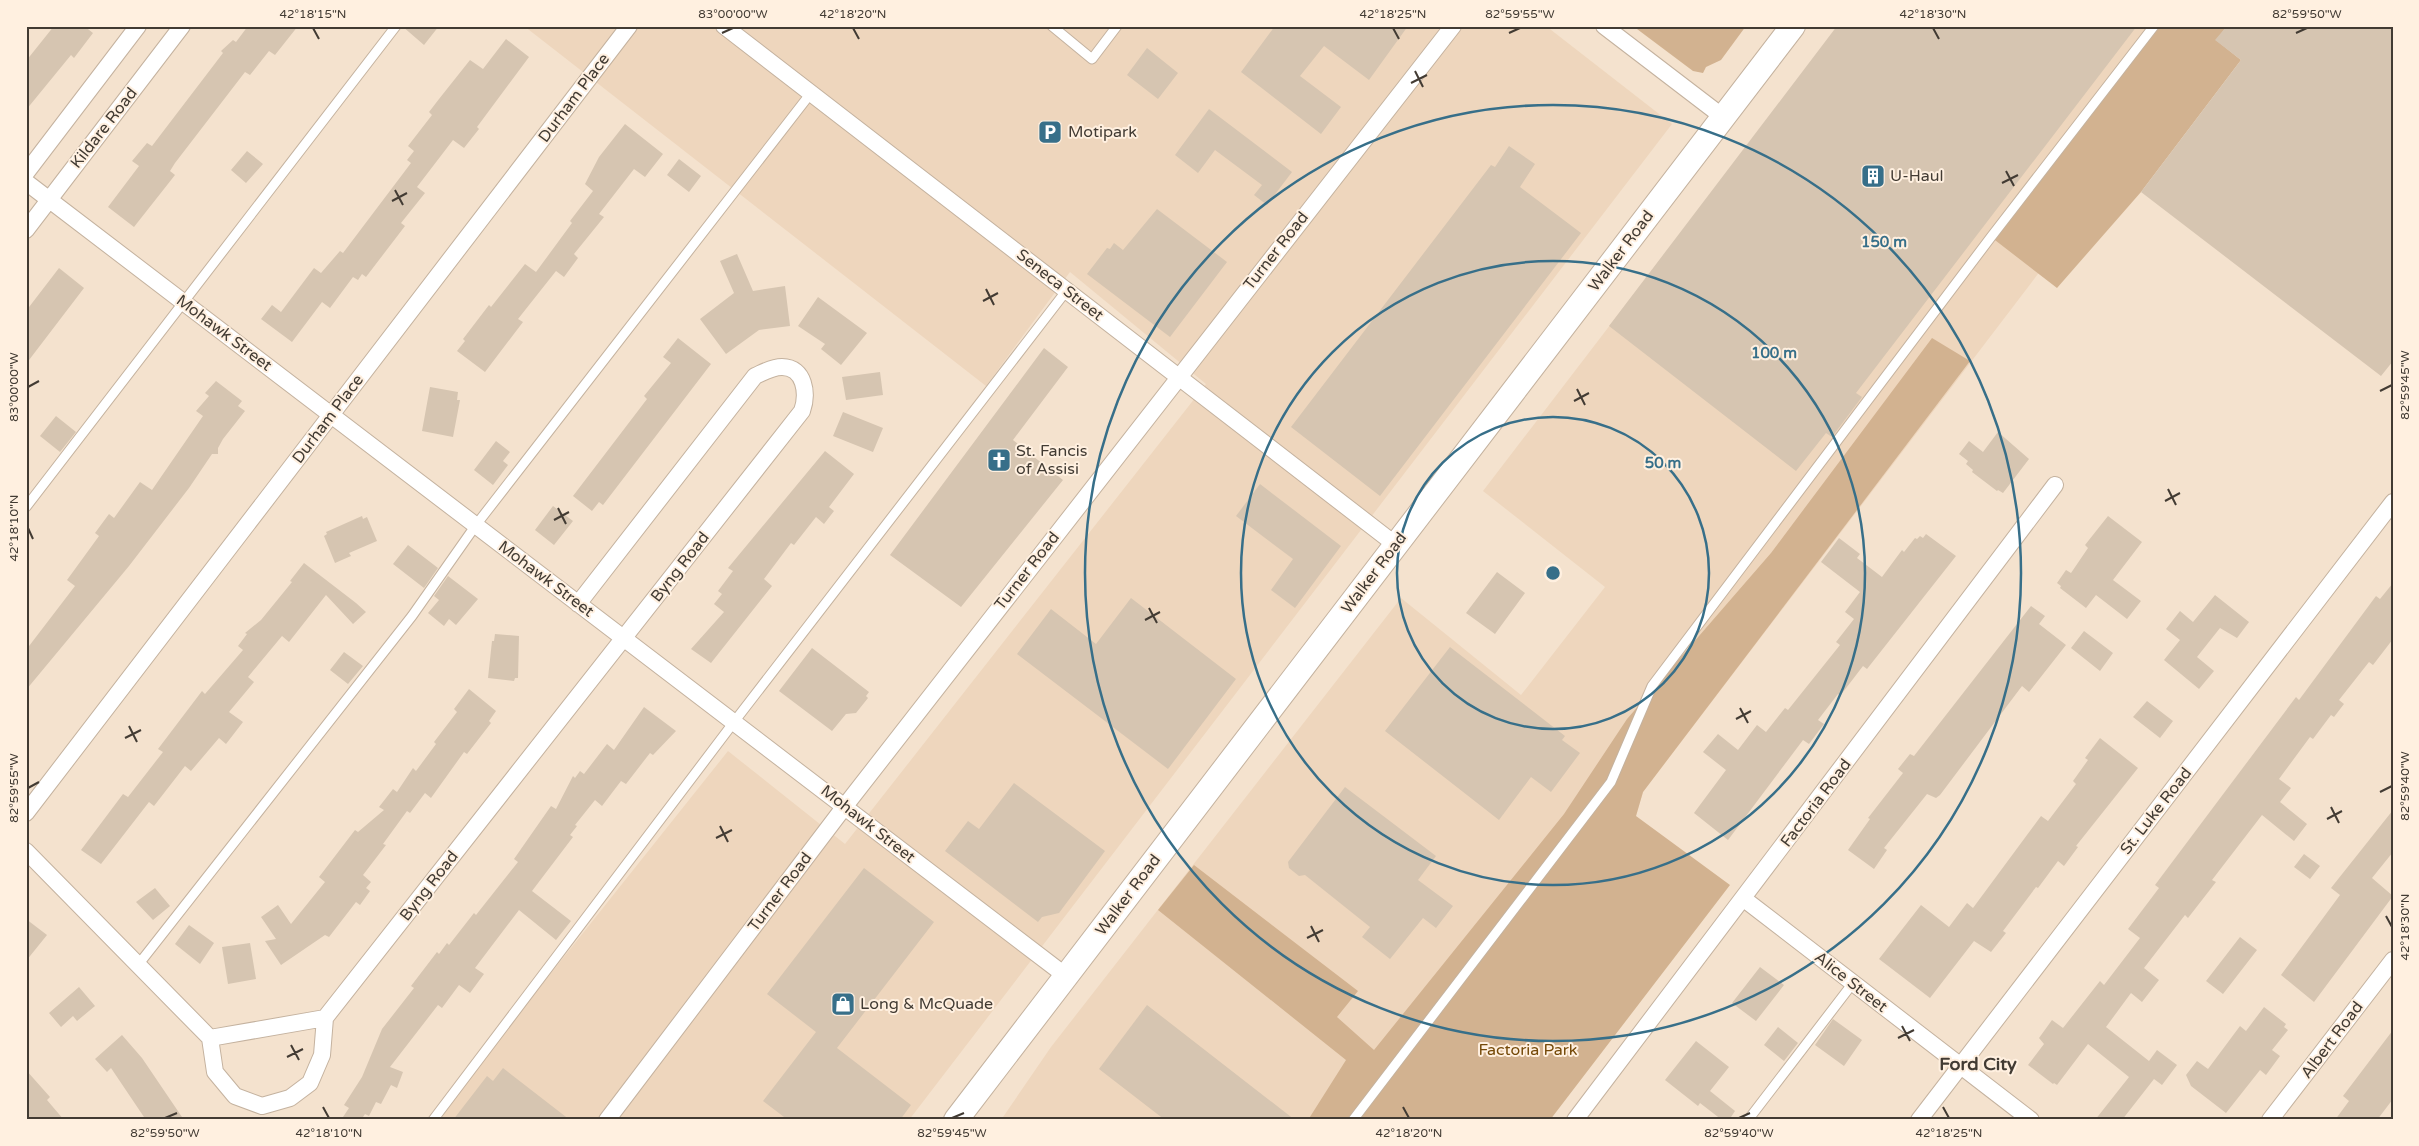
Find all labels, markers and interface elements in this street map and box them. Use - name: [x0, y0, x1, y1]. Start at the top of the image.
- text: 42°18'15"N: [280, 7, 347, 21]
- text: 83°00'00"W: [698, 7, 768, 21]
- text: 42°18'20"N: [820, 7, 887, 21]
- text: 42°18'25"N: [1360, 7, 1427, 21]
- text: 82°59'55"W: [1485, 7, 1555, 21]
- text: 42°18'30"N: [1900, 7, 1967, 21]
- text: 82°59'50"W: [2272, 7, 2342, 21]
- street label: Durham Place: [534, 49, 614, 147]
- street label: Kildare Road: [66, 84, 142, 172]
- parking icon: Motipark: [1037, 119, 1063, 145]
- place label: Motipark: [1068, 122, 1137, 142]
- building icon: U-Haul: [1860, 163, 1886, 189]
- place label: U-Haul: [1890, 166, 1943, 186]
- street label: Walker Road: [1584, 206, 1658, 296]
- street label: Turner Road: [1239, 208, 1313, 294]
- text: 150 m: [1861, 233, 1907, 251]
- street label: Seneca Street: [1012, 245, 1108, 325]
- street label: Mohawk Street: [172, 290, 276, 376]
- text: 100 m: [1751, 344, 1797, 362]
- text: 82°59'45"W: [2398, 350, 2412, 420]
- text: 83°00'00"W: [7, 352, 21, 422]
- street label: Durham Place: [288, 370, 368, 468]
- place label: St. Fancis of Assisi: [1016, 441, 1087, 479]
- church icon: St. Fancis of Assisi: [986, 447, 1012, 473]
- text: 50 m: [1645, 454, 1681, 472]
- text: 42°18'10"N: [7, 495, 21, 562]
- street label: Byng Road: [646, 528, 714, 606]
- street label: Turner Road: [990, 528, 1064, 614]
- street label: Walker Road: [1337, 528, 1411, 618]
- street label: Mohawk Street: [494, 536, 598, 622]
- centre of rings: [1544, 564, 1562, 582]
- text: 82°59'40"W: [2398, 751, 2412, 821]
- text: 82°59'55"W: [7, 753, 21, 823]
- street label: Factoria Road: [1776, 755, 1856, 851]
- street label: St. Luke Road: [2116, 764, 2196, 858]
- street label: Mohawk Street: [817, 781, 919, 867]
- street label: Byng Road: [395, 847, 463, 925]
- street label: Turner Road: [744, 848, 816, 936]
- street label: Walker Road: [1091, 850, 1165, 940]
- text: 42°18'30"N: [2398, 894, 2412, 961]
- street label: Alice Street: [1810, 947, 1892, 1017]
- shop icon: Long & McQuade: [830, 991, 856, 1017]
- place label: Long & McQuade: [860, 994, 993, 1014]
- street label: Albert Road: [2296, 997, 2368, 1083]
- park label: Factoria Park: [1478, 1040, 1578, 1060]
- district label: Ford City: [1939, 1053, 2017, 1075]
- text: 82°59'50"W: [130, 1126, 200, 1140]
- text: 42°18'10"N: [296, 1126, 363, 1140]
- text: 82°59'45"W: [917, 1126, 987, 1140]
- text: 42°18'20"N: [1376, 1126, 1443, 1140]
- text: 82°59'40"W: [1704, 1126, 1774, 1140]
- text: 42°18'25"N: [1916, 1126, 1983, 1140]

